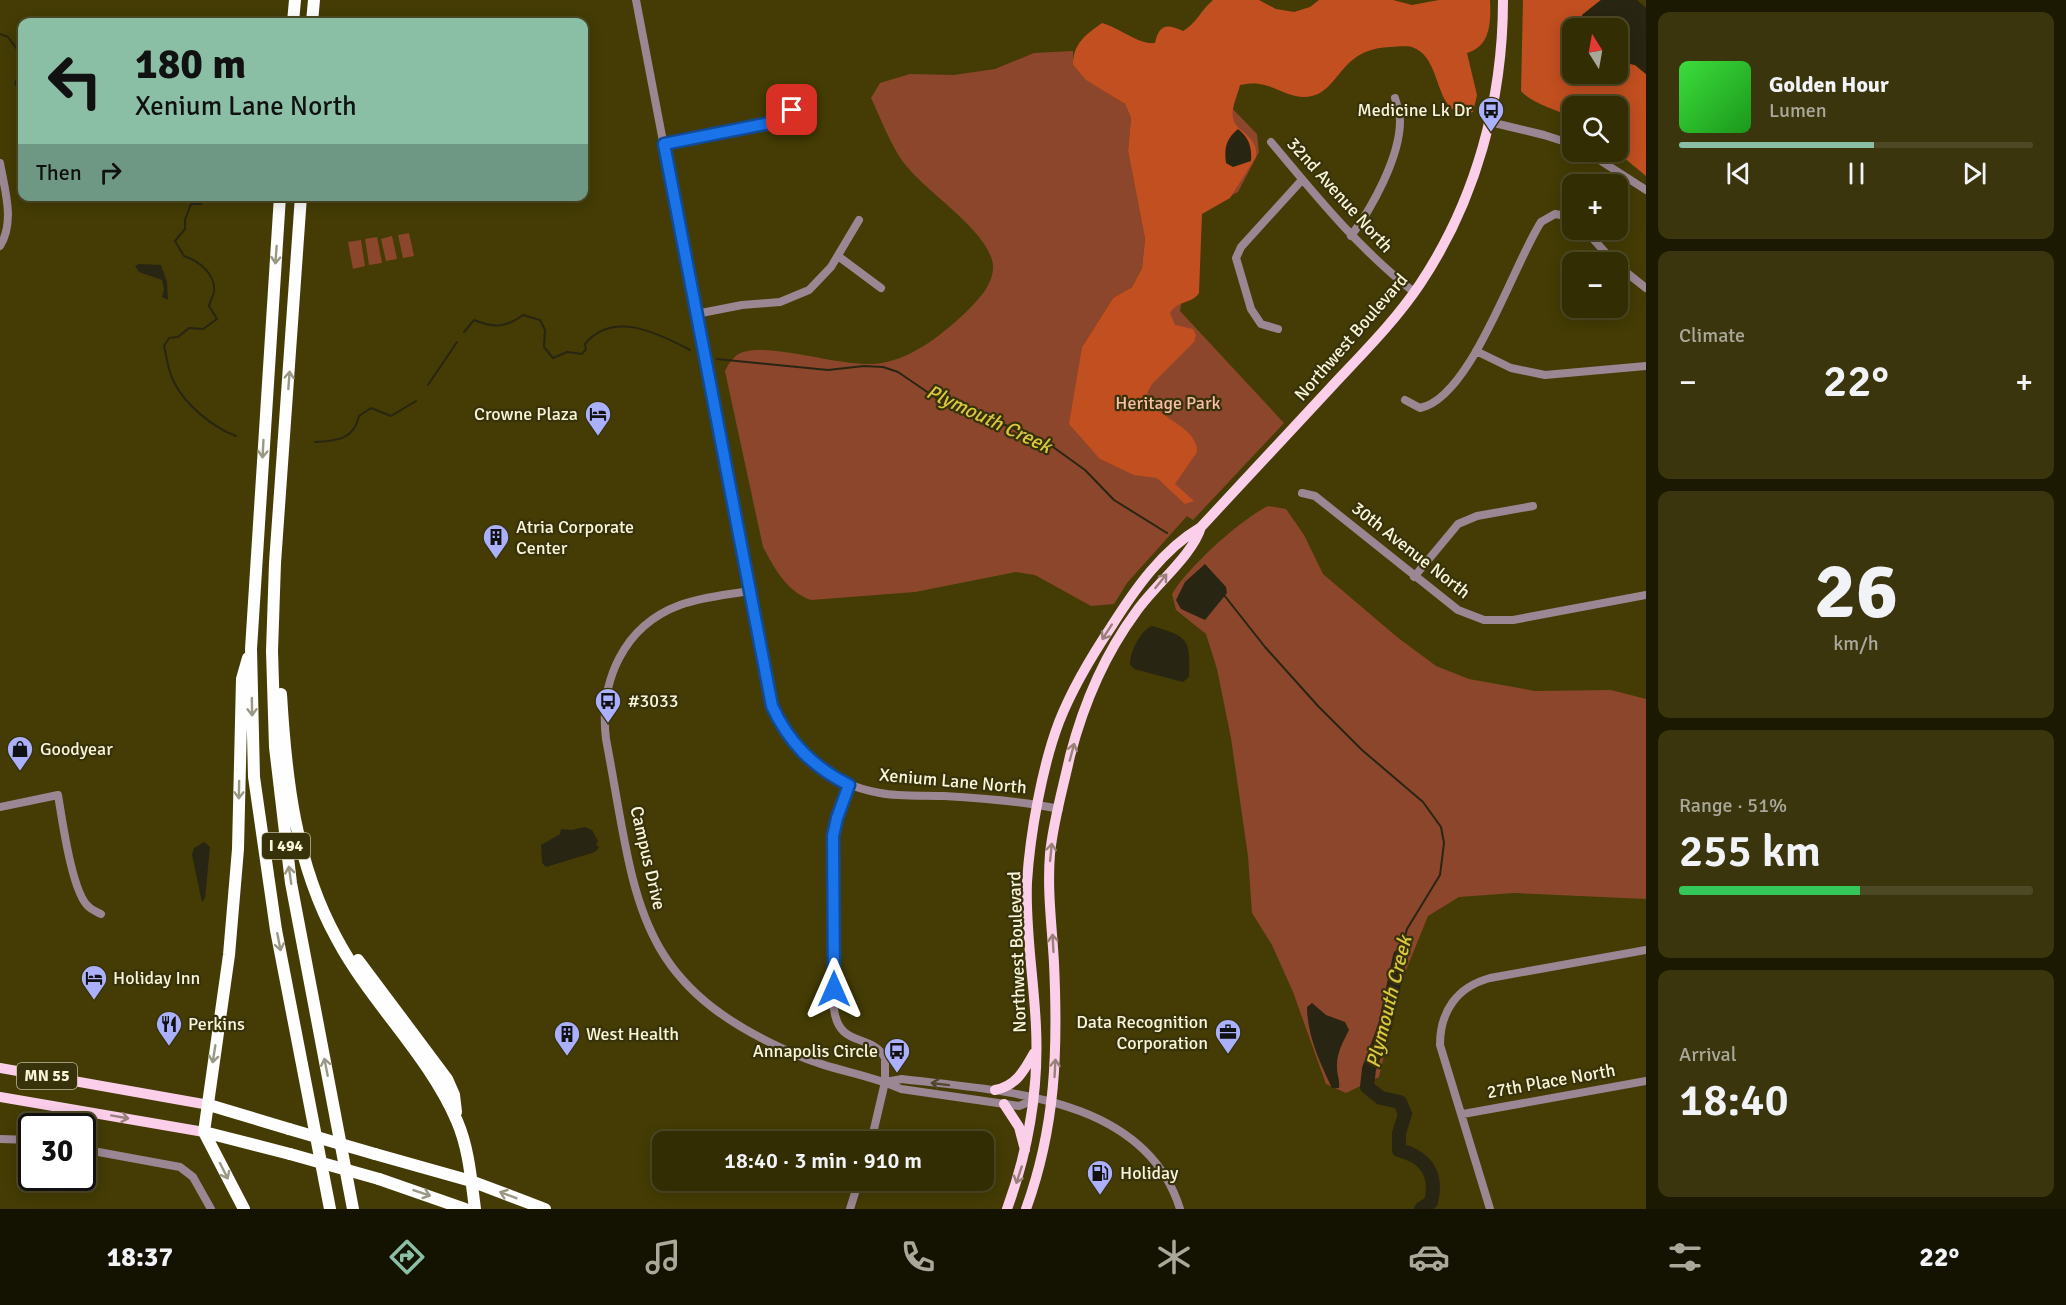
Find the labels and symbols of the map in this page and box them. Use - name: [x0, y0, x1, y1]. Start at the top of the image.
- north arrow: [1562, 18, 1628, 84]
- pin: [766, 84, 817, 135]
- bus stop icon: Medicine Lk Dr: [1476, 95, 1506, 133]
- place label: Medicine Lk Dr: [1357, 99, 1472, 121]
- street label: 32nd Avenue North: [1282, 133, 1398, 257]
- one-way arrow: [271, 244, 282, 264]
- street label: Northwest Boulevard: [1290, 269, 1412, 405]
- one-way arrow: [283, 370, 294, 390]
- water label: Plymouth Creek: [923, 379, 1057, 460]
- park label: Heritage Park: [1115, 392, 1221, 414]
- hotel icon: Crowne Plaza: [583, 399, 613, 437]
- place label: Crowne Plaza: [474, 403, 578, 425]
- one-way arrow: [258, 439, 269, 459]
- street label: 30th Avenue North: [1347, 497, 1475, 603]
- place label: Atria Corporate Center: [516, 516, 634, 559]
- building icon: Atria Corporate Center: [481, 522, 511, 560]
- one-way arrow: [1155, 573, 1168, 589]
- one-way arrow: [1101, 623, 1113, 640]
- bus stop icon: #3033: [593, 686, 623, 724]
- place label: #3033: [628, 690, 679, 712]
- one-way arrow: [247, 697, 258, 717]
- shop icon: Goodyear: [5, 734, 35, 772]
- place label: Goodyear: [40, 738, 113, 760]
- one-way arrow: [1067, 743, 1078, 762]
- street label: Xenium Lane North: [878, 764, 1028, 798]
- one-way arrow: [233, 779, 245, 799]
- street label: Campus Drive: [625, 804, 671, 912]
- road number: I 494: [262, 833, 310, 859]
- one-way arrow: [1046, 843, 1057, 863]
- one-way arrow: [284, 866, 295, 886]
- street label: Northwest Boulevard: [1003, 871, 1031, 1033]
- one-way arrow: [274, 932, 285, 952]
- water label: Plymouth Creek: [1361, 932, 1418, 1071]
- one-way arrow: [1048, 933, 1059, 953]
- position arrow: [802, 957, 866, 1021]
- hotel icon: Holiday Inn: [79, 963, 109, 1001]
- place label: Holiday Inn: [113, 967, 200, 989]
- restaurant icon: Perkins: [154, 1009, 184, 1047]
- place label: Data Recognition Corporation: [1076, 1011, 1208, 1054]
- place label: Perkins: [188, 1013, 245, 1035]
- office icon: Data Recognition Corporation: [1213, 1017, 1243, 1055]
- building icon: West Health: [552, 1019, 582, 1057]
- place label: West Health: [586, 1023, 679, 1045]
- bus stop icon: Annapolis Circle: [882, 1036, 912, 1074]
- place label: Annapolis Circle: [753, 1040, 878, 1062]
- one-way arrow: [209, 1044, 220, 1063]
- one-way arrow: [320, 1058, 331, 1077]
- one-way arrow: [1050, 1059, 1061, 1079]
- street label: 27th Place North: [1485, 1059, 1617, 1103]
- road number: MN 55: [17, 1063, 77, 1089]
- one-way arrow: [930, 1078, 950, 1089]
- one-way arrow: [109, 1112, 129, 1123]
- speed limit sign: 30: [18, 1113, 96, 1191]
- fuel station icon: Holiday: [1085, 1158, 1115, 1196]
- one-way arrow: [219, 1161, 230, 1179]
- place label: Holiday: [1120, 1162, 1179, 1184]
- one-way arrow: [1013, 1165, 1024, 1184]
- one-way arrow: [412, 1189, 431, 1200]
- one-way arrow: [499, 1189, 518, 1200]

